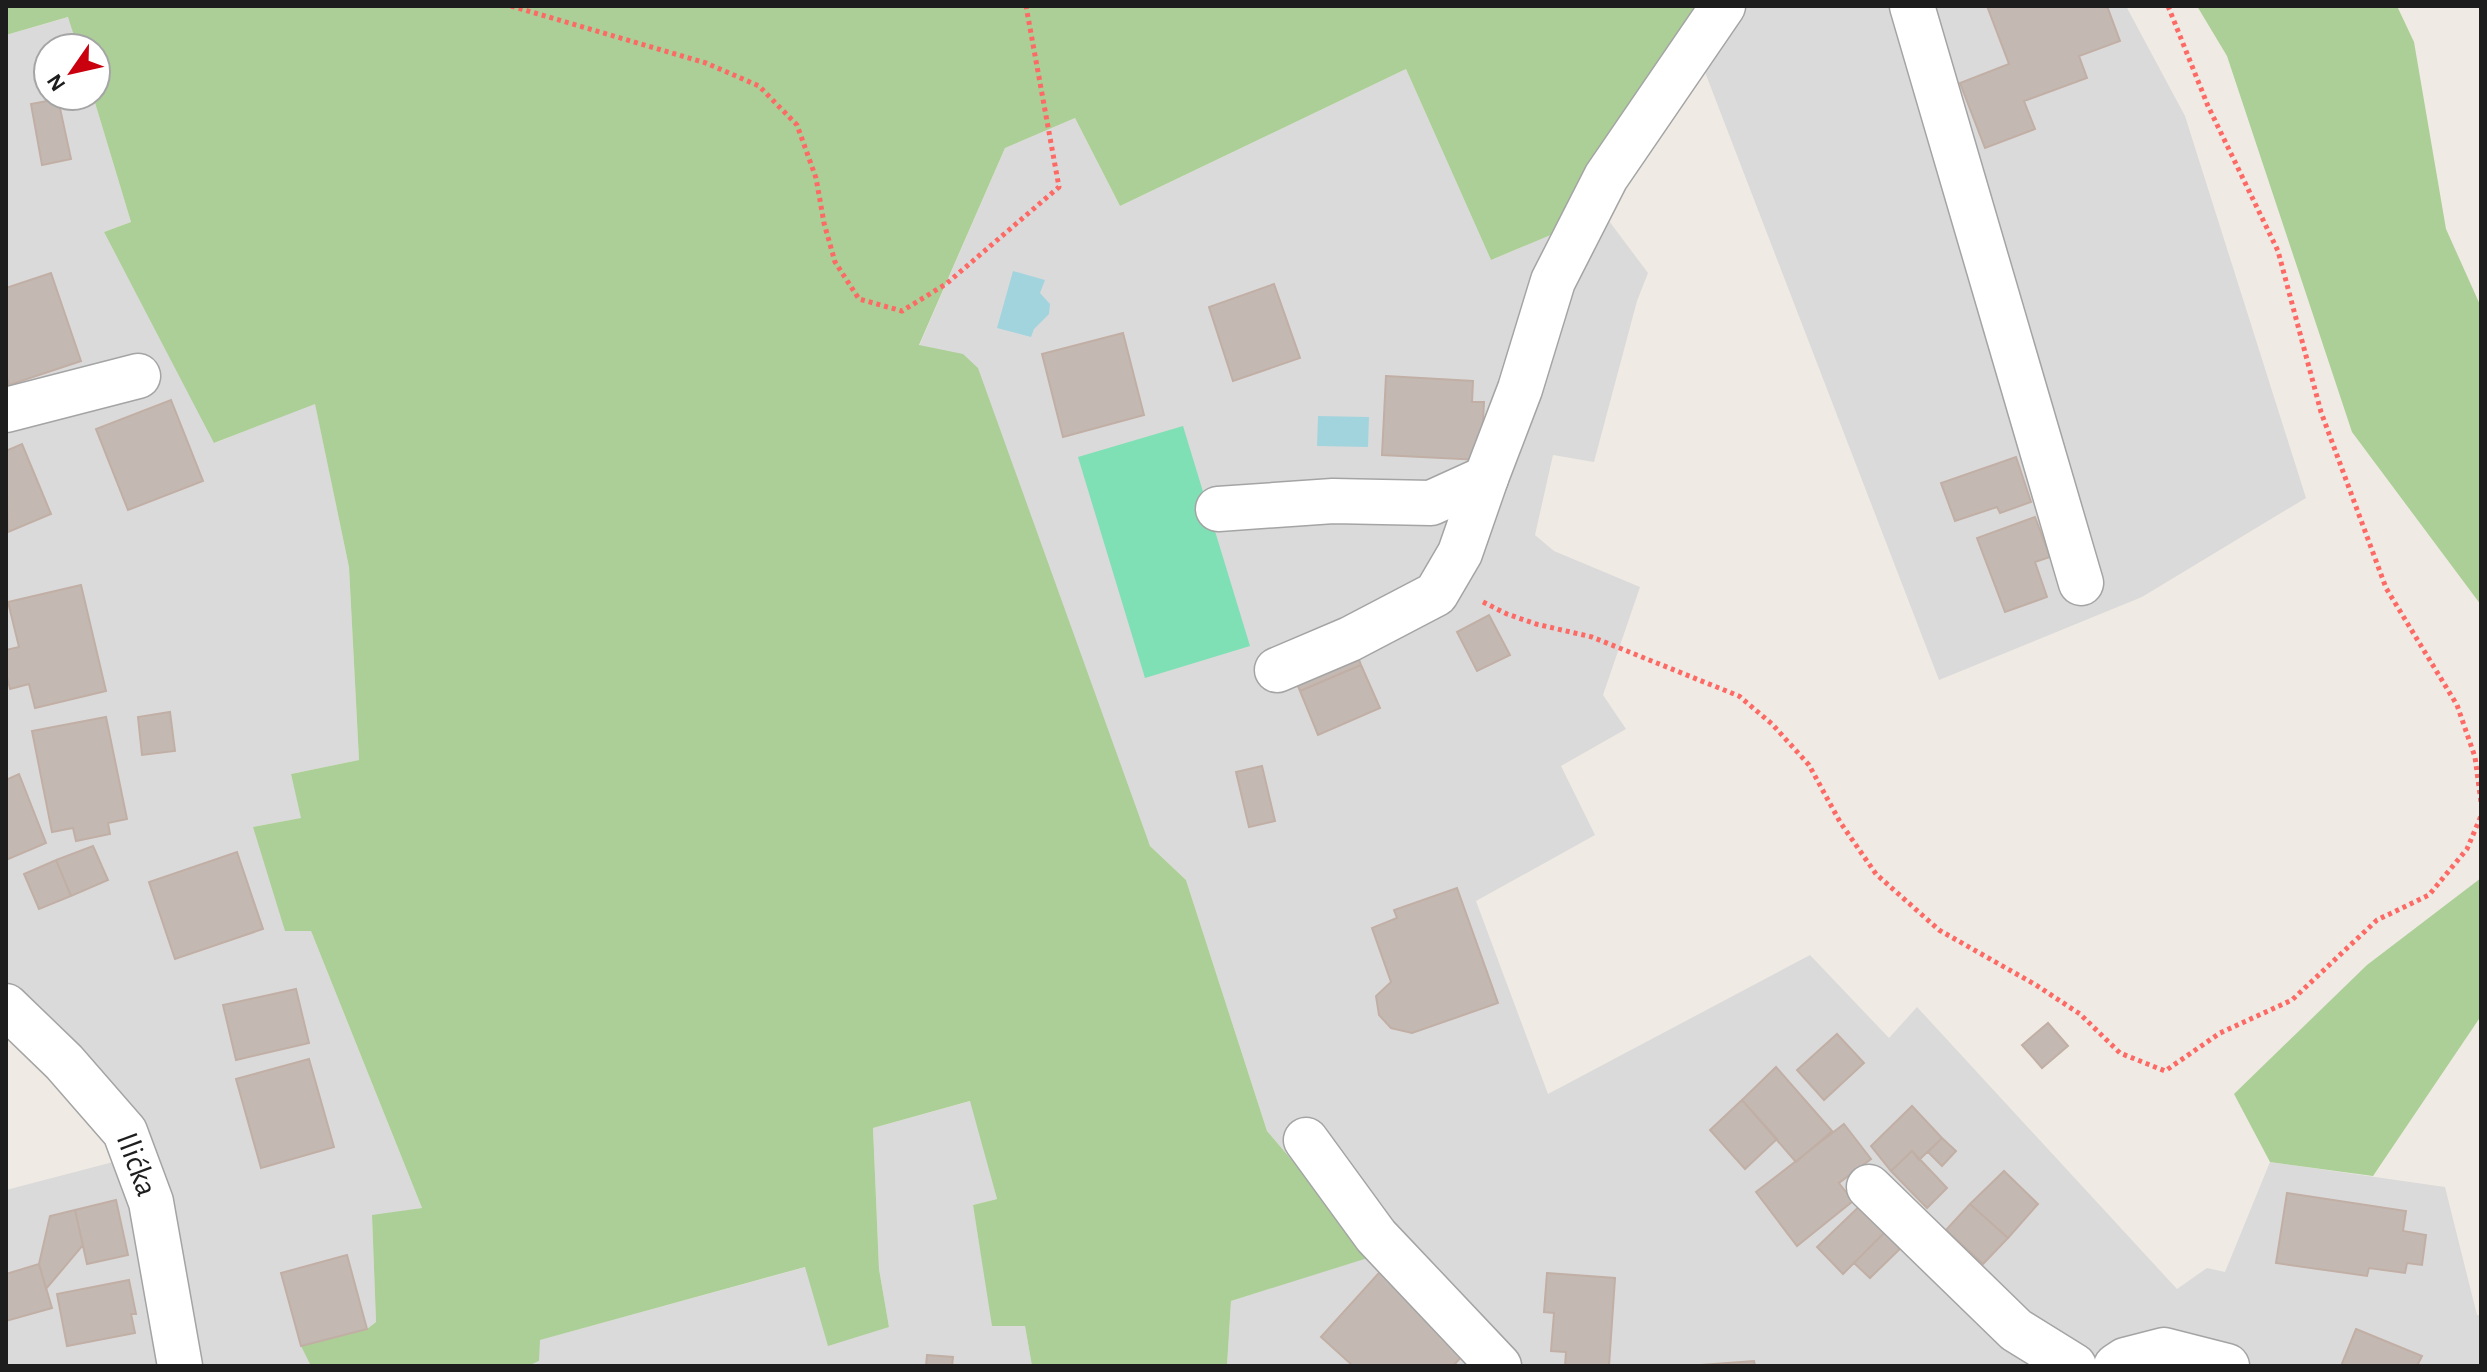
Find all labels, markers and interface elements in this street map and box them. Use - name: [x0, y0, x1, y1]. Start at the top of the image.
- north arrow: [32, 32, 112, 112]
- text: N: [43, 70, 70, 95]
- street label: Ilićka: [111, 1128, 163, 1201]

